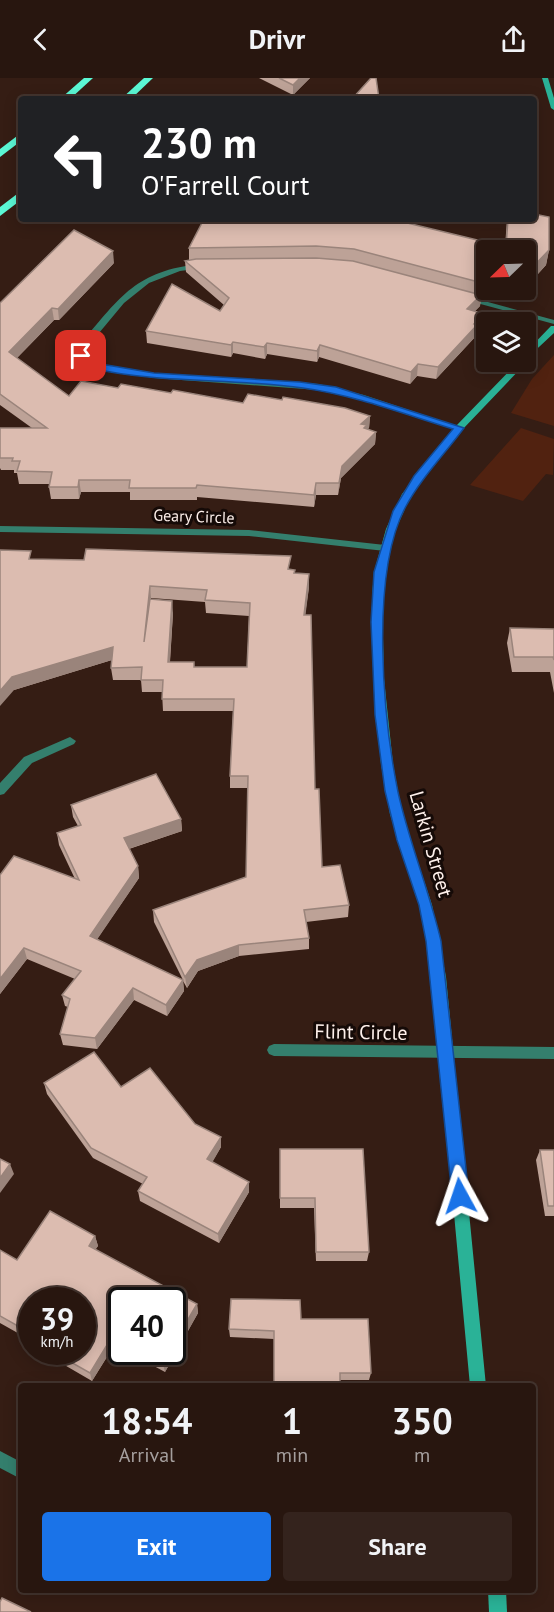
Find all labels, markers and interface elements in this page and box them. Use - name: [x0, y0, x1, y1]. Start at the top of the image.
- text: Drivr: [249, 22, 305, 56]
- icon: back: [24, 23, 57, 56]
- icon: share: [497, 23, 530, 56]
- text: 230 m: [141, 115, 257, 170]
- icon: left: [42, 120, 120, 198]
- text: O'Farrell Court: [141, 168, 309, 202]
- north arrow: [476, 240, 536, 300]
- map controls: [476, 240, 536, 372]
- button: layers: [476, 312, 536, 372]
- pin: [55, 330, 106, 381]
- icon: arrive: [64, 339, 97, 372]
- street label: Geary Circle: [153, 505, 235, 527]
- street label: Larkin Street: [403, 788, 459, 900]
- street label: Flint Circle: [314, 1018, 408, 1046]
- position arrow: [428, 1164, 492, 1228]
- speed limit sign: 40: [108, 1287, 186, 1365]
- text: 39: [40, 1299, 74, 1338]
- text: km/h: [41, 1332, 73, 1351]
- text: 18:54: [101, 1397, 193, 1444]
- text: 1: [282, 1397, 302, 1444]
- text: 350: [392, 1397, 453, 1444]
- text: Arrival: [119, 1442, 175, 1468]
- text: min: [276, 1442, 308, 1468]
- text: m: [414, 1442, 430, 1468]
- button: Exit: [42, 1512, 271, 1581]
- button: Share: [283, 1512, 512, 1581]

